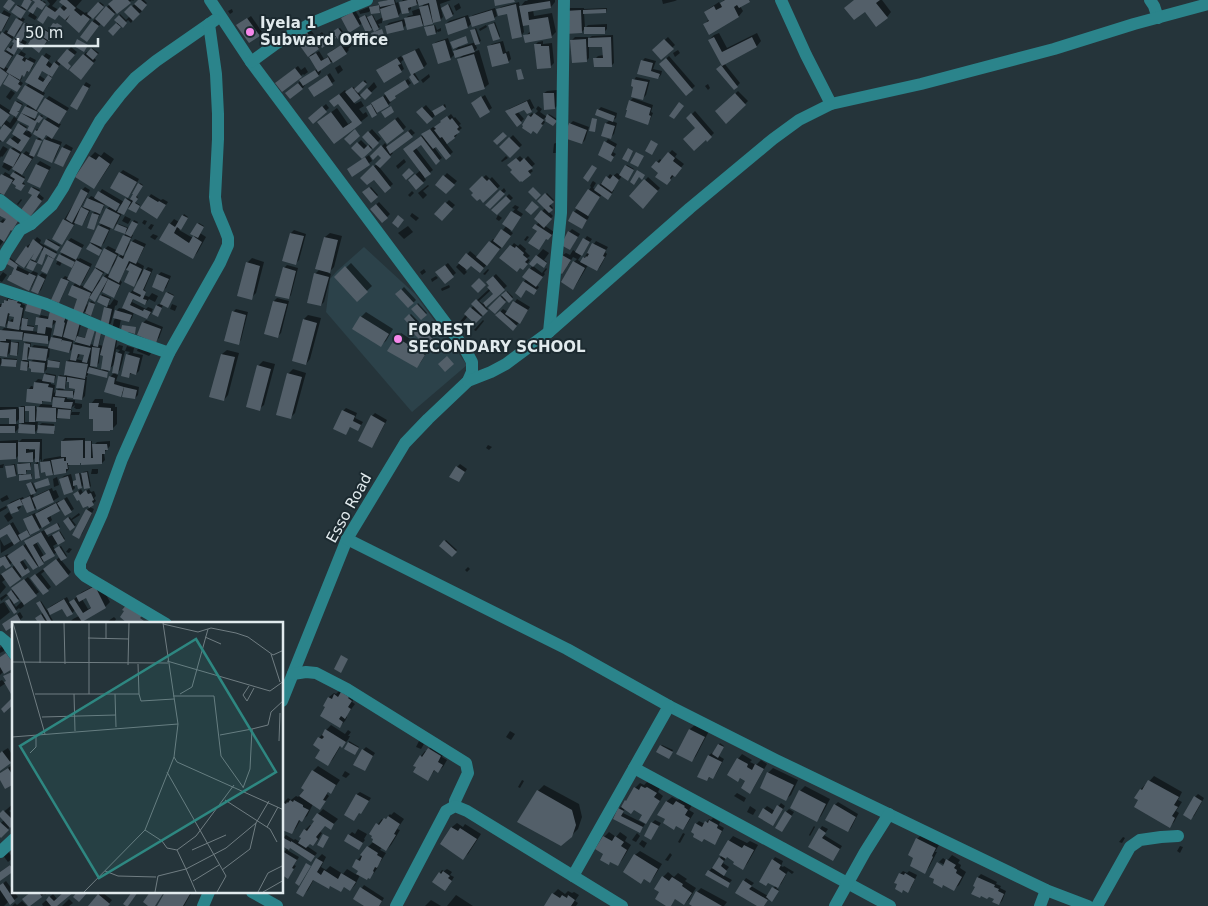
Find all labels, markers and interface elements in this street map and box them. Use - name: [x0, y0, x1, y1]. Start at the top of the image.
- place label: Iyela 1 Subward Office: [260, 14, 388, 49]
- scale bar: [18, 15, 98, 47]
- text: 50 m: [25, 24, 63, 42]
- marker: Iyela 1 Subward Office: [244, 26, 256, 38]
- place label: FOREST SECONDARY SCHOOL: [408, 321, 586, 356]
- marker: FOREST SECONDARY SCHOOL: [392, 333, 404, 345]
- street label: Esso Road: [323, 470, 375, 546]
- inset map: [12, 622, 284, 894]

